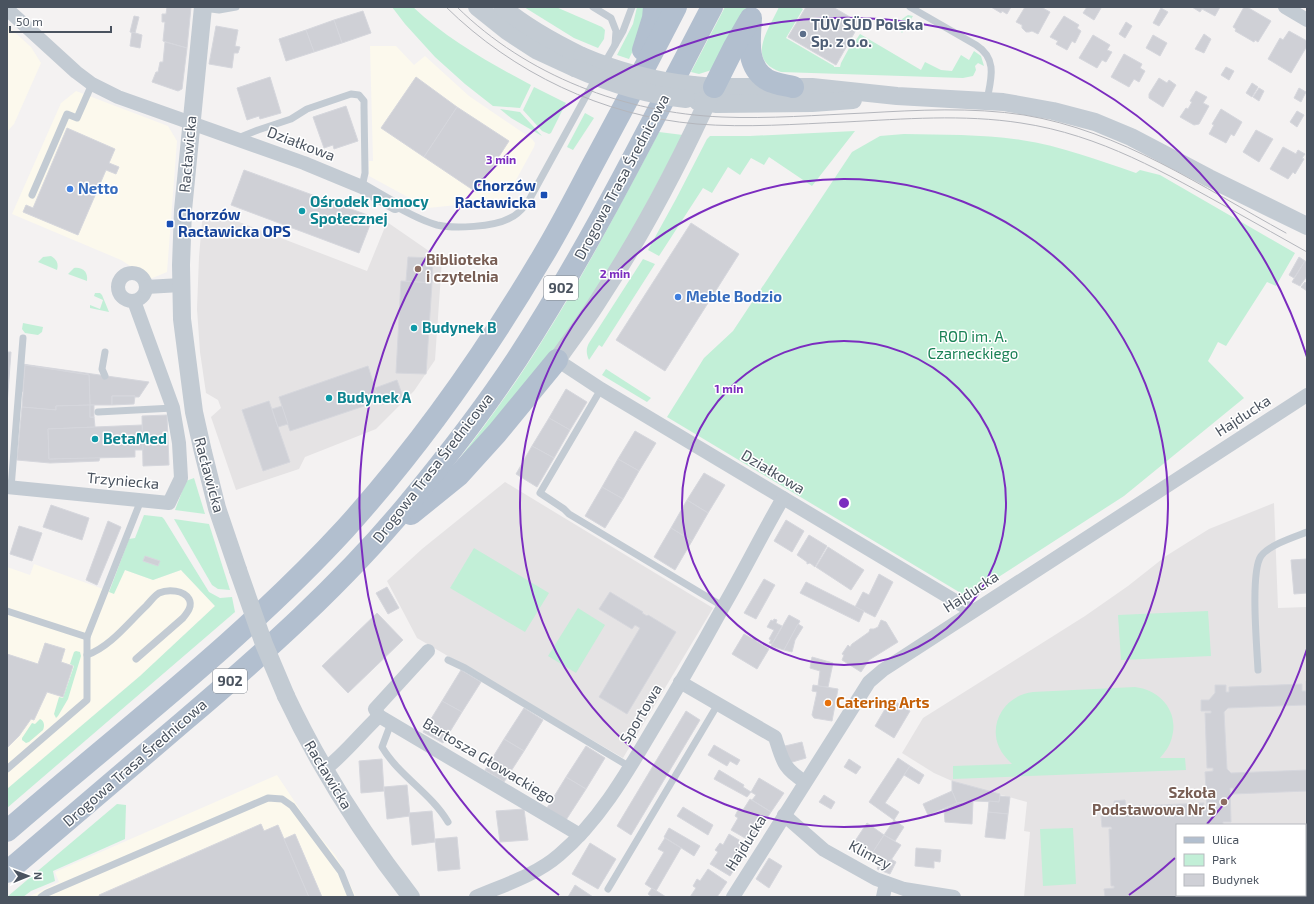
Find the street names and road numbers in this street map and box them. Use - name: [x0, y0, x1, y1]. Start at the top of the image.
- street label: Drogowa Trasa Średnicowa: [570, 91, 672, 262]
- street label: Racławicka: [175, 115, 199, 193]
- street label: Działkowa: [265, 122, 338, 164]
- road number: 902: [544, 276, 578, 300]
- street label: Drogowa Trasa Średnicowa: [368, 389, 496, 546]
- street label: Hajducka: [1211, 391, 1274, 441]
- street label: Racławicka: [191, 435, 229, 514]
- street label: Działkowa: [738, 445, 809, 497]
- street label: Trzyniecka: [86, 468, 160, 492]
- street label: Hajducka: [939, 567, 1002, 617]
- road number: 902: [213, 669, 247, 693]
- street label: Sportowa: [615, 680, 665, 747]
- street label: Drogowa Trasa Średnicowa: [59, 695, 210, 830]
- street label: Bartosza Głowackiego: [420, 713, 559, 807]
- street label: Racławicka: [301, 737, 356, 812]
- street label: Hajducka: [721, 811, 770, 874]
- street label: Klimzy: [846, 835, 895, 873]

